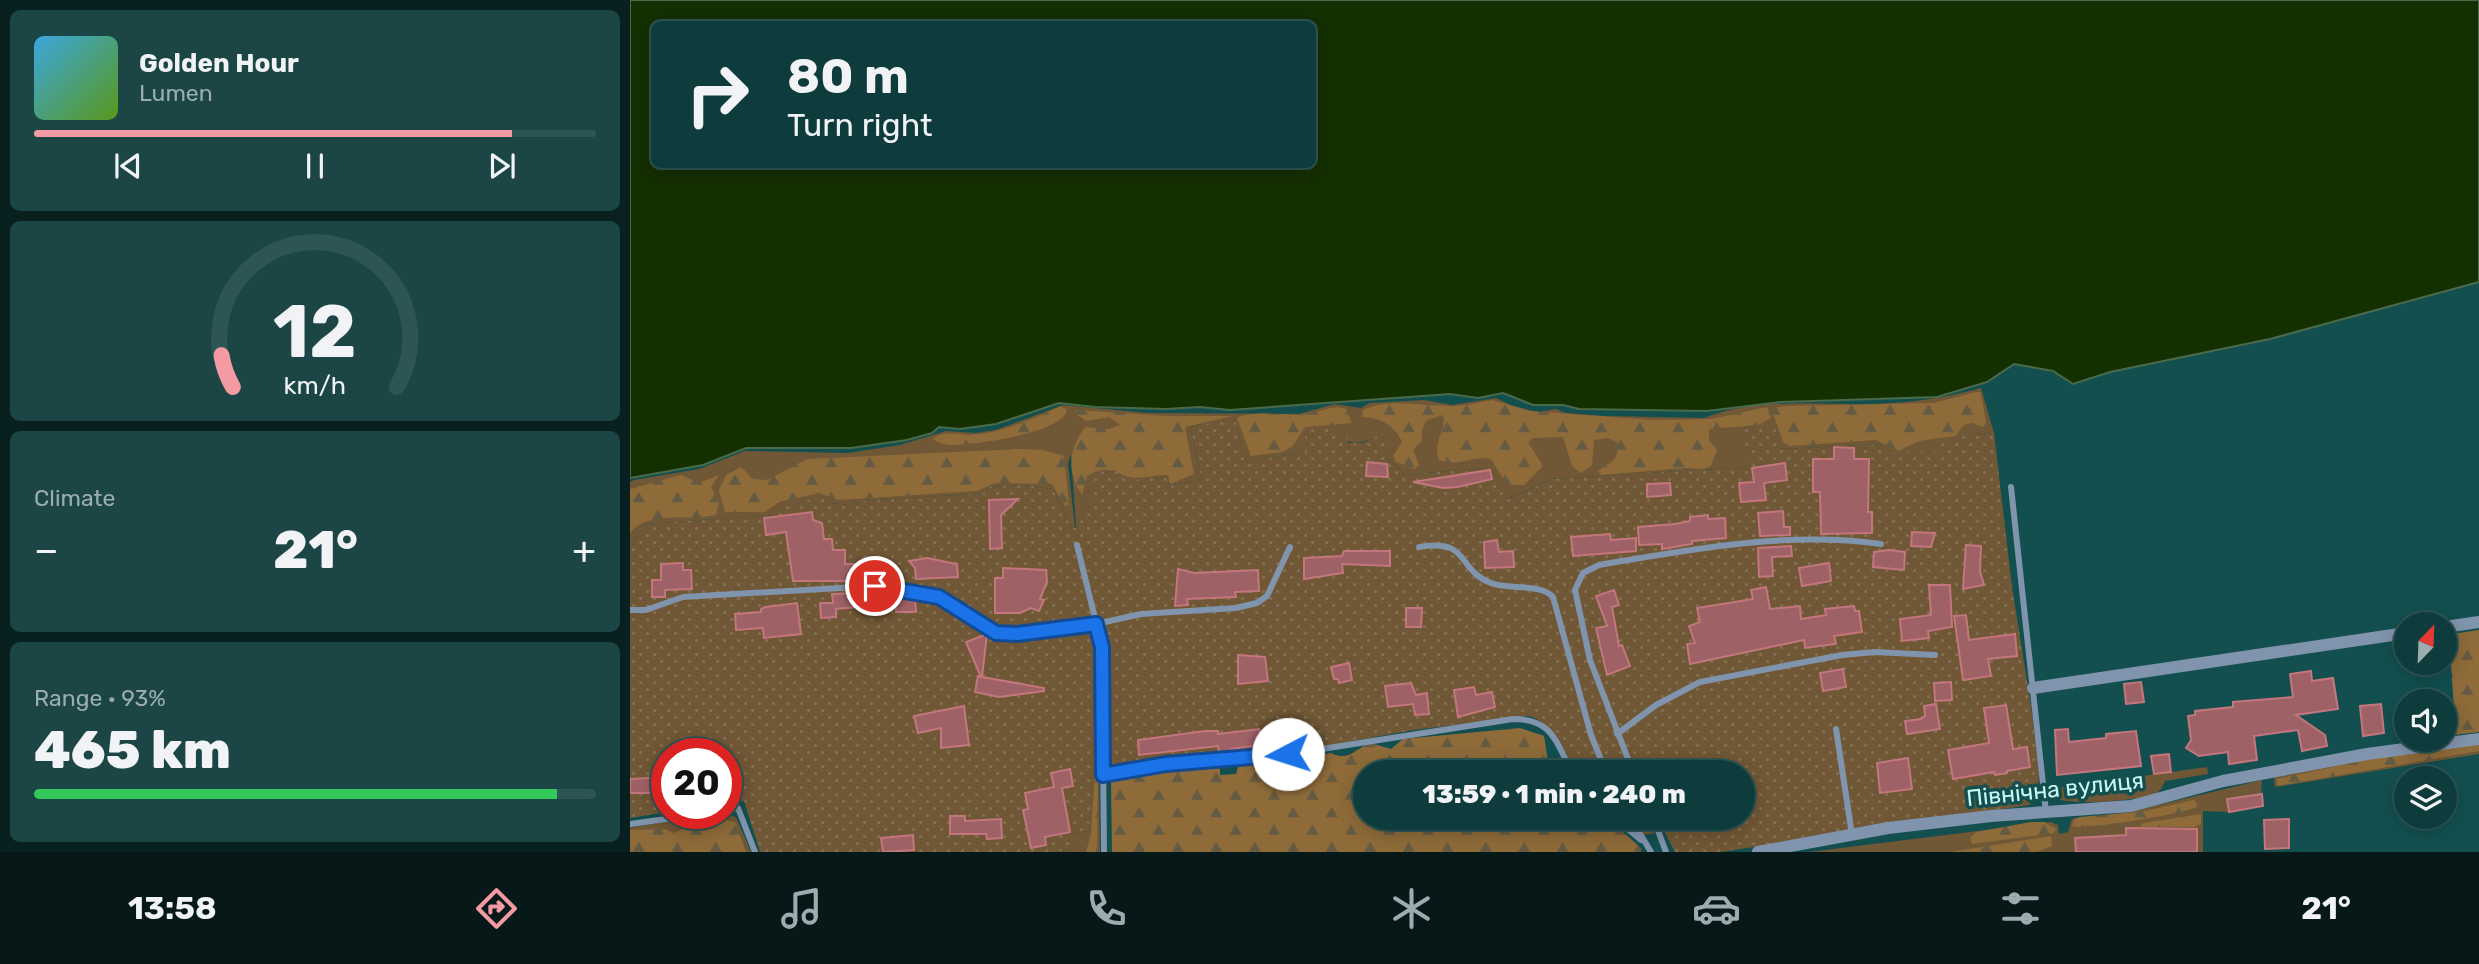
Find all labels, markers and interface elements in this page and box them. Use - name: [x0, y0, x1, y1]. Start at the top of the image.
- text: 80 m: [787, 47, 909, 105]
- text: Golden Hour: [139, 48, 299, 79]
- icon: right: [672, 49, 763, 140]
- text: Lumen: [139, 79, 213, 107]
- text: Turn right: [787, 106, 932, 144]
- icon: previous: [109, 147, 147, 185]
- icon: pause: [296, 147, 334, 185]
- icon: next: [483, 147, 521, 185]
- text: 12: [273, 289, 357, 375]
- text: km/h: [284, 371, 346, 400]
- text: Climate: [34, 484, 115, 512]
- text: 21°: [273, 519, 358, 581]
- text: −: [34, 527, 59, 573]
- text: +: [572, 527, 596, 573]
- pin: [845, 556, 905, 616]
- icon: arrive: [856, 567, 894, 605]
- north arrow: [2394, 612, 2457, 676]
- map controls: [2394, 612, 2457, 829]
- text: Range · 93%: [34, 684, 166, 712]
- button: sound: [2394, 689, 2457, 752]
- position arrow: [1251, 717, 1325, 791]
- text: 465 km: [34, 719, 231, 781]
- speed limit sign: 20: [651, 738, 742, 829]
- street label: Північна вулиця: [1965, 766, 2145, 812]
- button: layers: [2394, 766, 2457, 829]
- text: 13:59 · 1 min · 240 m: [1422, 779, 1686, 810]
- icon: directions: [472, 884, 521, 933]
- icon: music: [777, 884, 826, 933]
- icon: phone: [1082, 884, 1131, 933]
- icon: climate: [1387, 884, 1436, 933]
- icon: car: [1692, 884, 1741, 933]
- icon: filters: [1996, 884, 2045, 933]
- text: 13:58: [128, 889, 217, 927]
- text: 21°: [2301, 889, 2351, 927]

